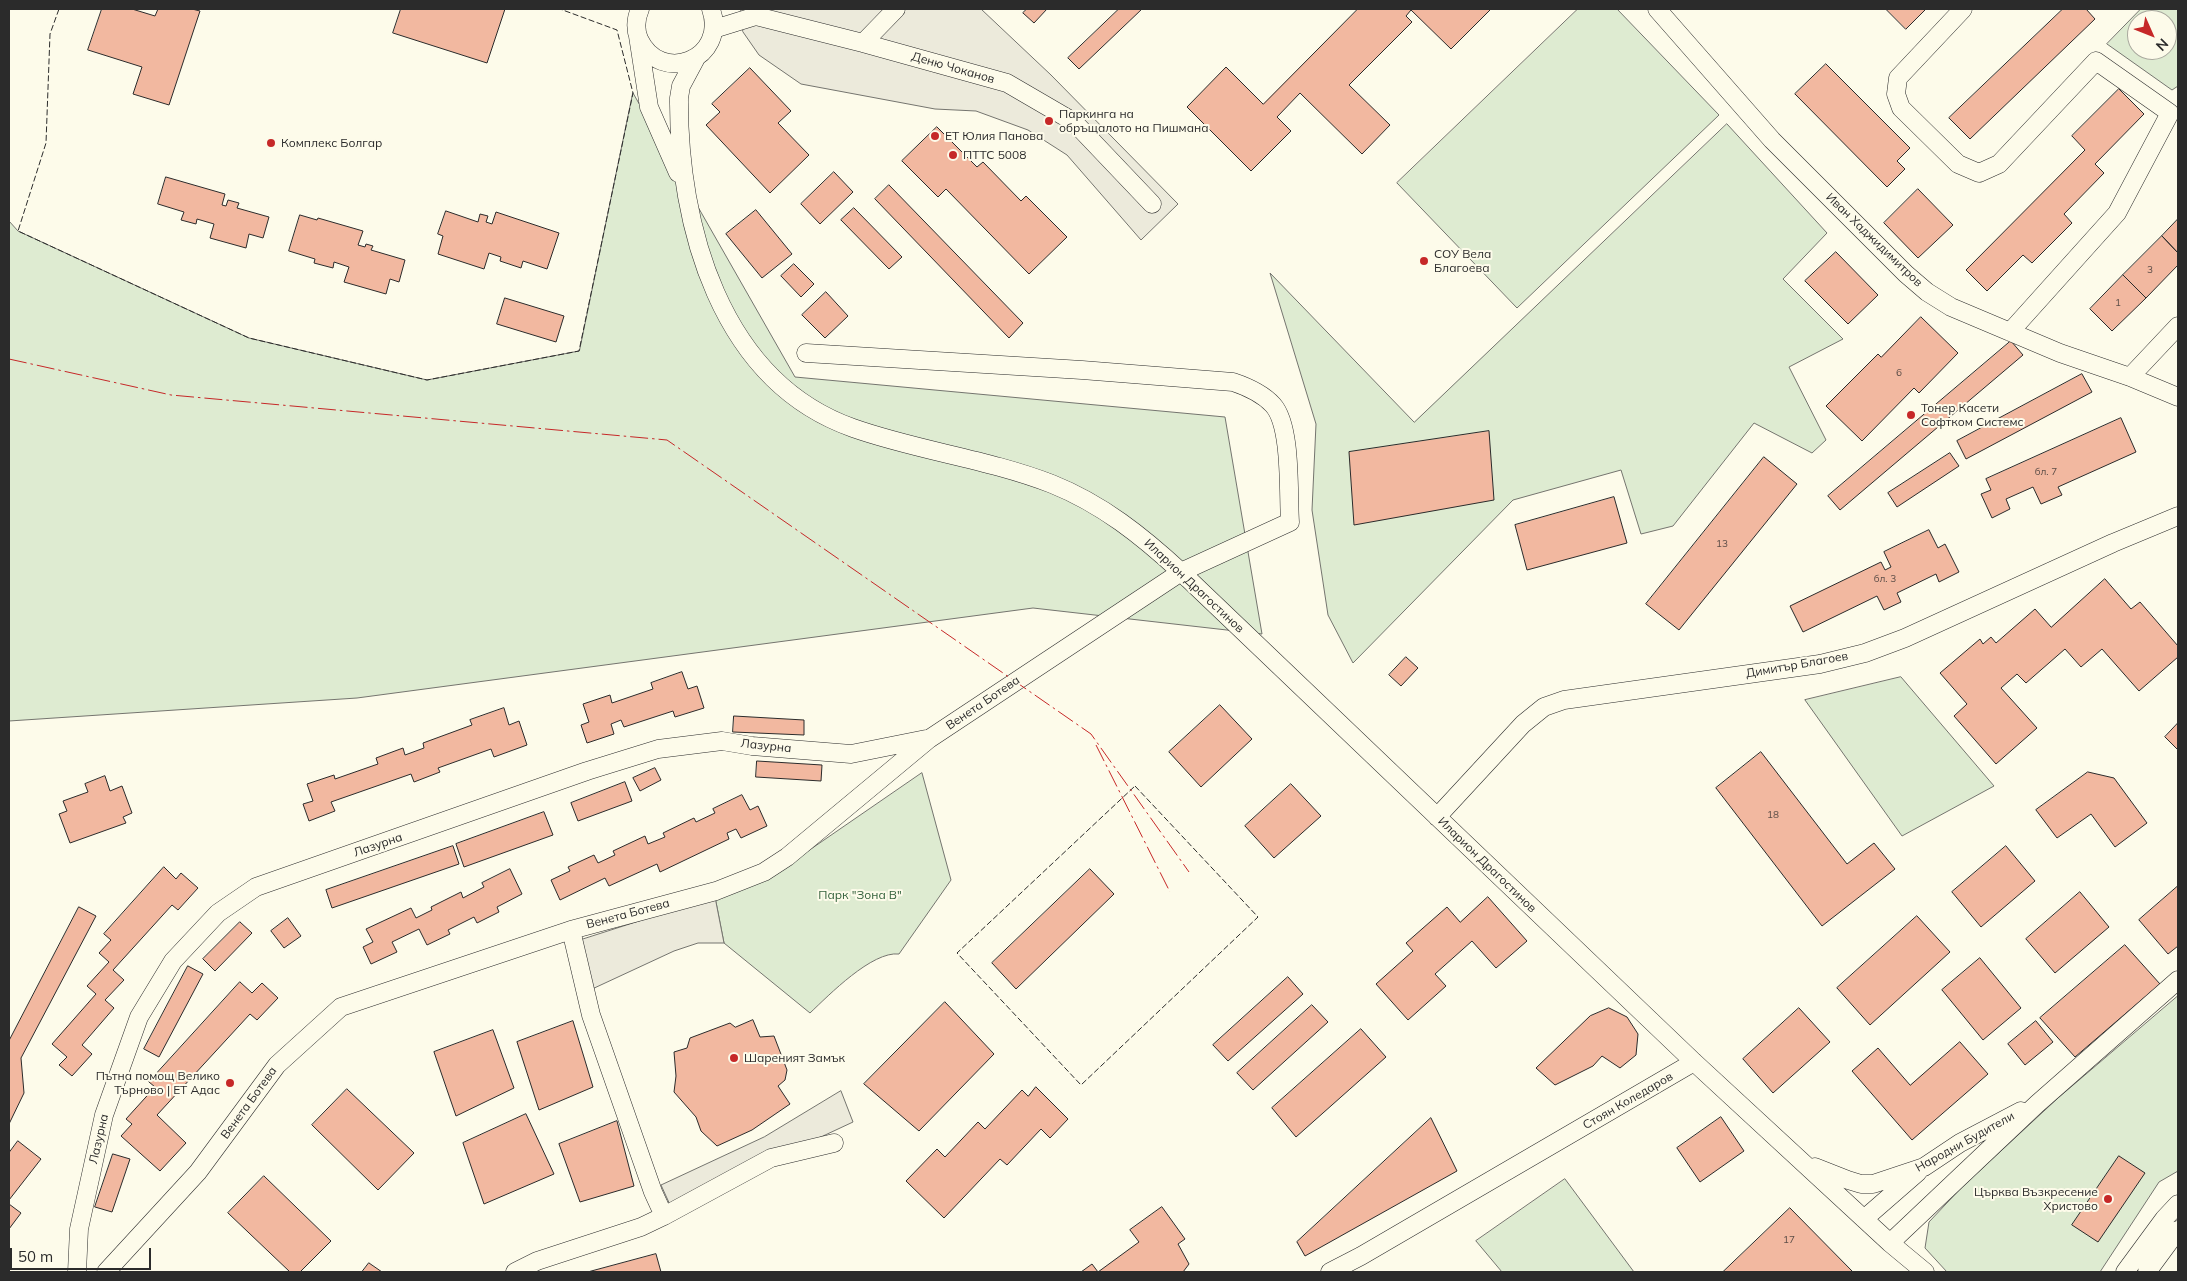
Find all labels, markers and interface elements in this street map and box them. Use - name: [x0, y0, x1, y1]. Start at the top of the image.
- north arrow: [2127, 10, 2177, 60]
- text: N: [2152, 35, 2172, 55]
- street label: Деню Чоканов: [910, 49, 996, 87]
- place label: Паркинга на обръщалото на Пишмана: [1059, 107, 1208, 135]
- marker: Паркинга на обръщалото на Пишмана: [1043, 115, 1055, 127]
- place label: ЕТ Юлия Панова: [945, 129, 1043, 143]
- marker: ЕТ Юлия Панова: [929, 130, 941, 142]
- place label: Комплекс Болгар: [281, 136, 382, 150]
- marker: Комплекс Болгар: [265, 137, 277, 149]
- place label: ПТТС 5008: [963, 148, 1026, 162]
- marker: ПТТС 5008: [947, 149, 959, 161]
- street label: Иван Хаджидимитров: [1823, 190, 1925, 290]
- place label: СОУ Вела Благоева: [1434, 247, 1491, 275]
- marker: СОУ Вела Благоева: [1418, 255, 1430, 267]
- house number: 3: [2147, 264, 2153, 276]
- house number: 1: [2115, 297, 2121, 309]
- house number: 6: [1896, 367, 1902, 379]
- place label: Тонер Касети Софтком Системс: [1921, 401, 2024, 429]
- marker: Тонер Касети Софтком Системс: [1905, 409, 1917, 421]
- house number: бл. 7: [2035, 466, 2057, 478]
- street label: Иларион Драгостинов: [1141, 536, 1247, 636]
- house number: 13: [1716, 538, 1728, 550]
- house number: бл. 3: [1874, 573, 1896, 585]
- street label: Димитър Благоев: [1745, 649, 1849, 681]
- street label: Венета Ботева: [943, 673, 1023, 733]
- street label: Лазурна: [740, 736, 792, 756]
- house number: 18: [1767, 809, 1779, 821]
- street label: Иларион Драгостинов: [1435, 814, 1539, 916]
- street label: Лазурна: [352, 830, 404, 860]
- park label: Парк "Зона В": [818, 888, 902, 902]
- street label: Венета Ботева: [585, 896, 671, 932]
- place label: Шареният Замък: [744, 1051, 845, 1065]
- marker: Шареният Замък: [728, 1052, 740, 1064]
- street label: Венета Ботева: [218, 1064, 280, 1142]
- place label: Пътна помощ Велико Търново | ЕТ Адас: [96, 1069, 220, 1097]
- street label: Стоян Коледаров: [1580, 1069, 1676, 1133]
- marker: Пътна помощ Велико Търново | ЕТ Адас: [224, 1077, 236, 1089]
- street label: Народни Будители: [1913, 1109, 2017, 1175]
- street label: Лазурна: [86, 1113, 112, 1165]
- place label: Църква Възкресение Христово: [1974, 1185, 2098, 1213]
- marker: Църква Възкресение Христово: [2102, 1193, 2114, 1205]
- house number: 17: [1783, 1234, 1795, 1246]
- scale bar: [12, 1238, 154, 1270]
- text: 50 m: [18, 1247, 53, 1266]

